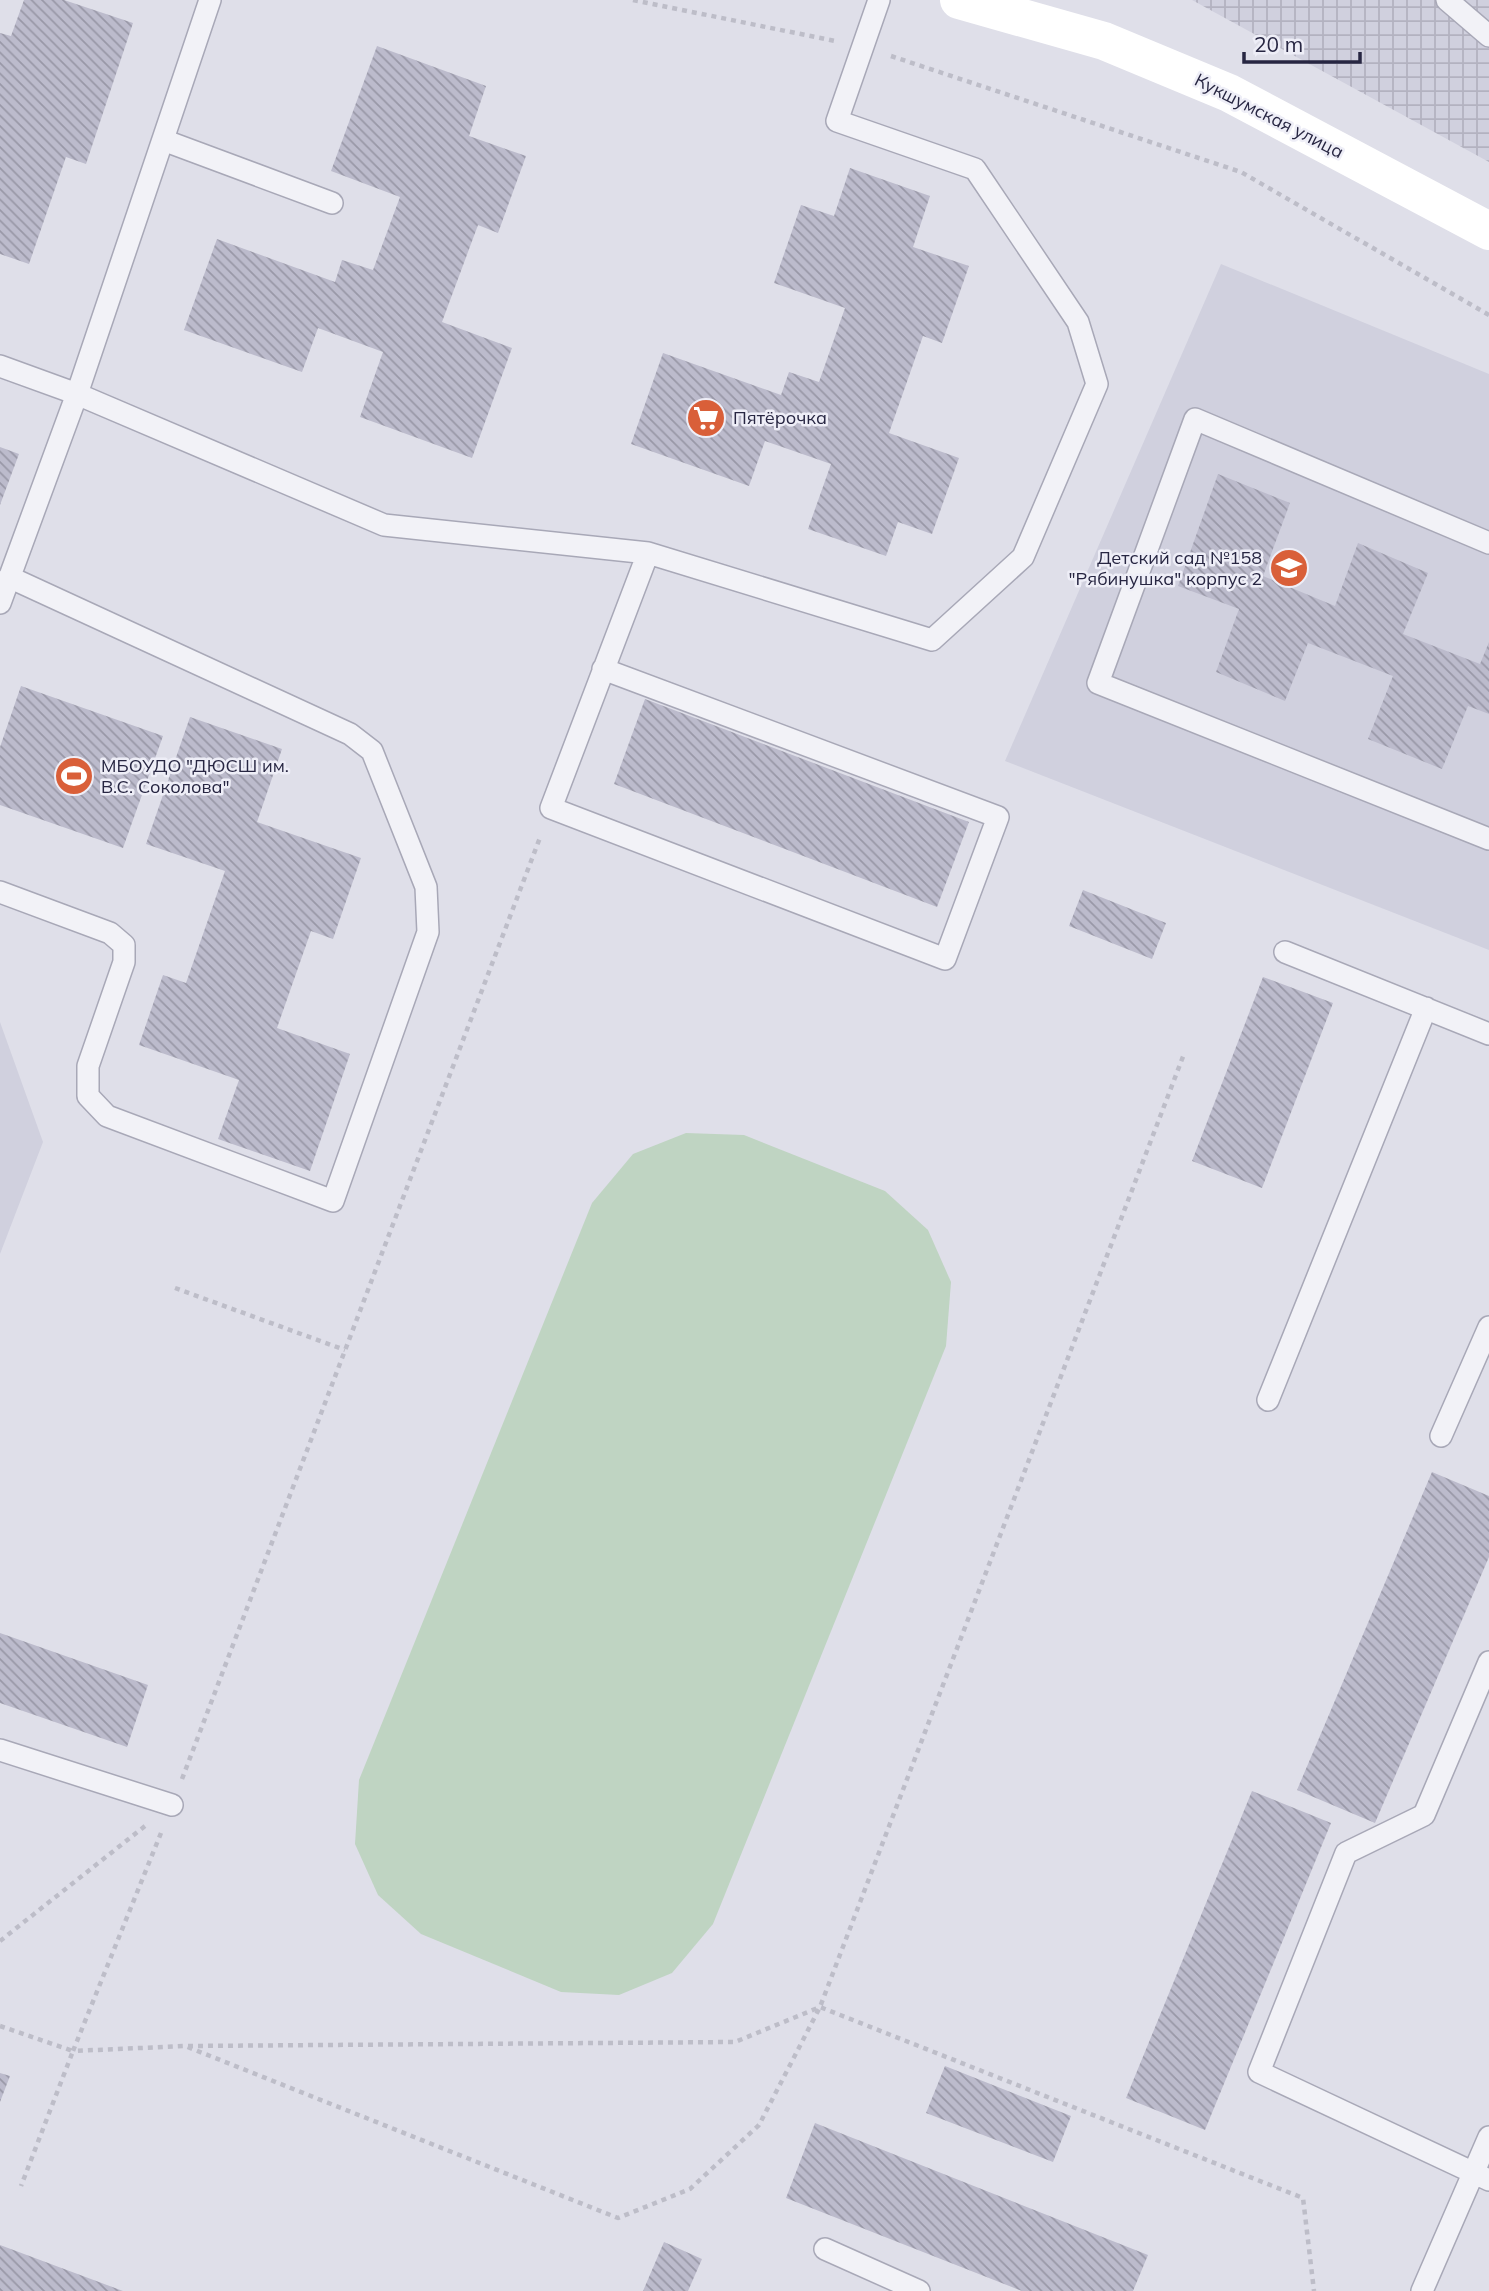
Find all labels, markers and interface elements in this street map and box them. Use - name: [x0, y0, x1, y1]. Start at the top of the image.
- scale bar: [1244, 21, 1360, 65]
- text: 20 m: [1254, 31, 1303, 57]
- street label: Кукшумская улица: [1191, 68, 1348, 163]
- supermarket icon: Пятёрочка: [685, 397, 727, 439]
- place label: Пятёрочка: [733, 406, 827, 429]
- place label: Детский сад №158 "Рябинушка" корпус 2: [1068, 546, 1262, 590]
- school or university icon: Детский сад №158 "Рябинушка" корпус 2: [1268, 547, 1310, 589]
- place label: МБОУДО "ДЮСШ им. В.С. Соколова": [101, 754, 289, 798]
- sports icon: МБОУДО "ДЮСШ им. В.С. Соколова": [53, 755, 95, 797]

